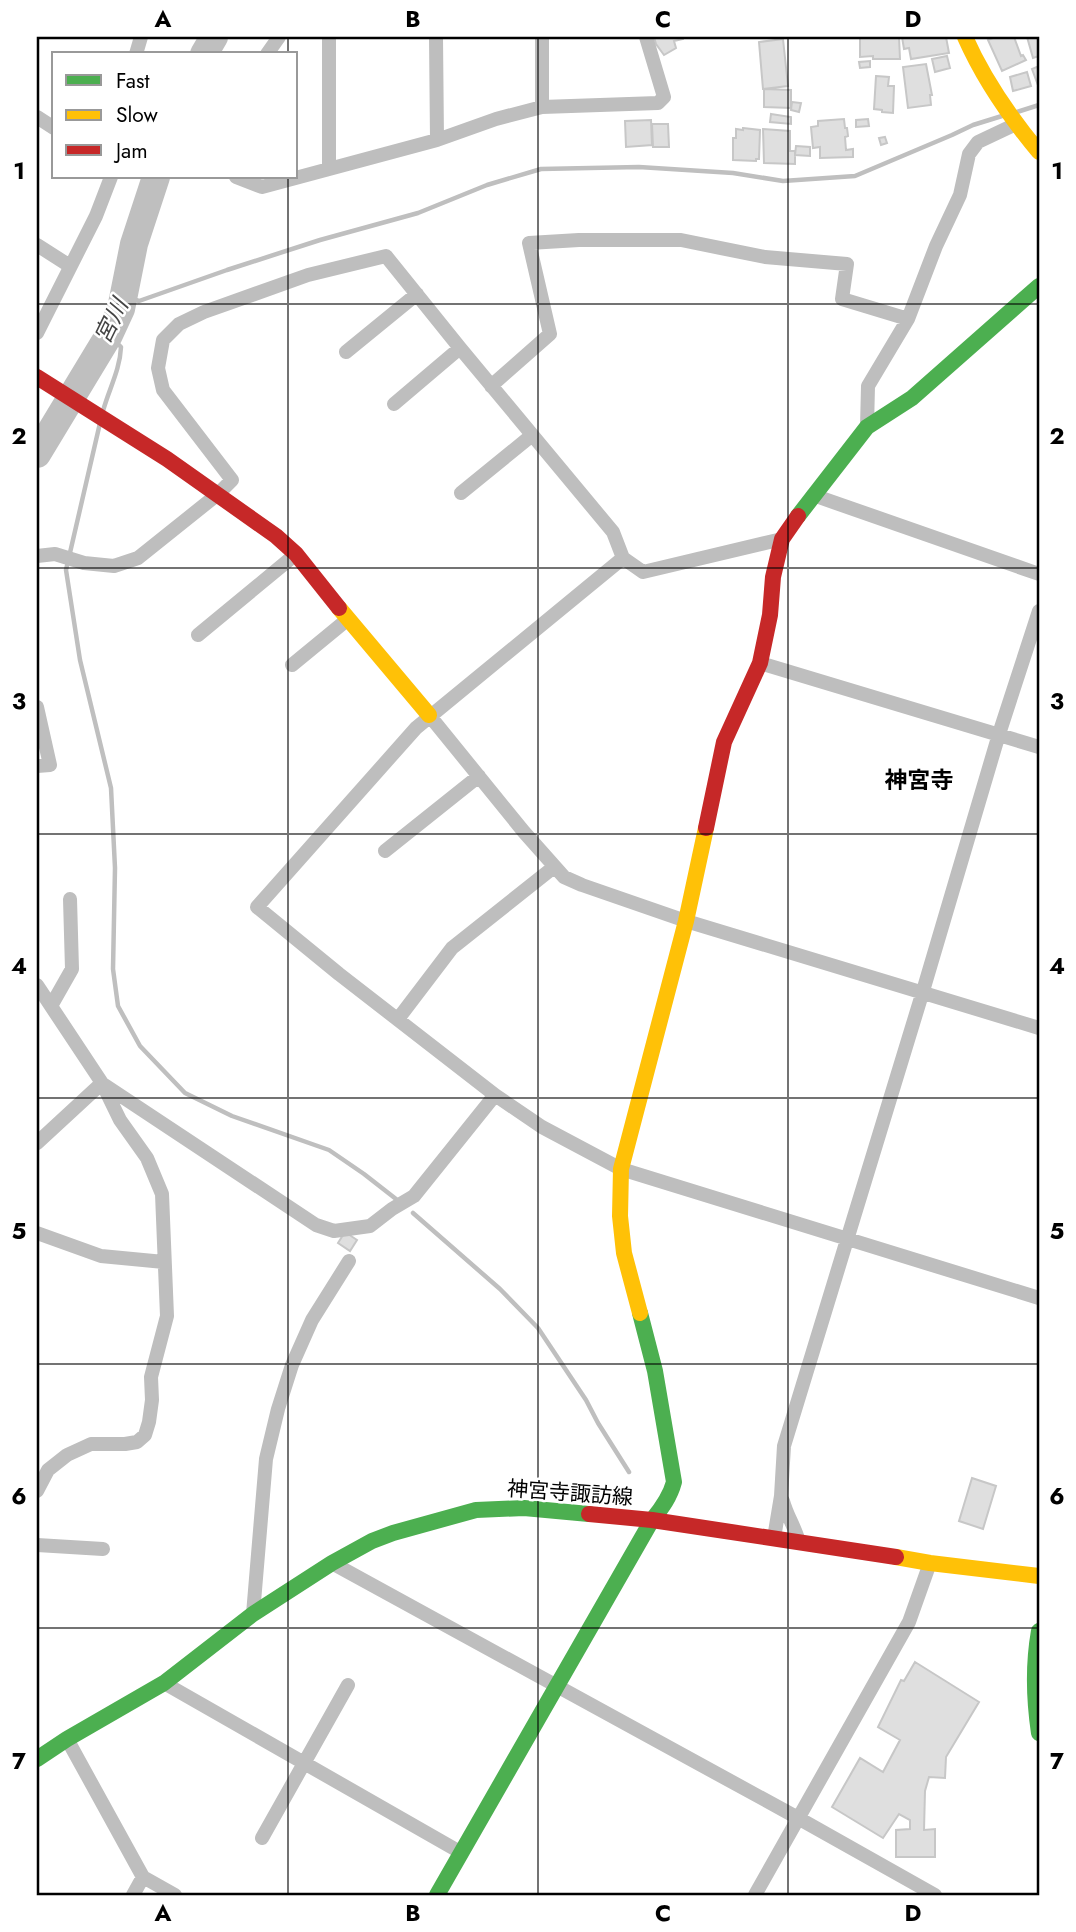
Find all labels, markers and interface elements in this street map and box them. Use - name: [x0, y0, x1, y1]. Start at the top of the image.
- text: A: [154, 2, 172, 36]
- text: B: [405, 2, 421, 36]
- text: C: [655, 2, 671, 36]
- text: D: [905, 2, 922, 36]
- legend: [52, 52, 298, 178]
- text: Fast: [116, 66, 149, 96]
- text: Slow: [116, 100, 158, 130]
- text: Jam: [113, 136, 148, 166]
- text: 1: [13, 154, 25, 188]
- text: 1: [1051, 154, 1063, 188]
- water label: 宮川: [86, 290, 138, 349]
- text: 2: [11, 419, 27, 453]
- text: 2: [1049, 419, 1065, 453]
- text: 3: [12, 684, 26, 718]
- text: 3: [1050, 684, 1064, 718]
- district label: 神宮寺: [885, 763, 954, 797]
- text: 4: [11, 949, 27, 983]
- text: 4: [1049, 949, 1065, 983]
- text: 5: [12, 1214, 26, 1248]
- text: 5: [1050, 1214, 1064, 1248]
- street label: 神宮寺諏訪線: [506, 1474, 634, 1512]
- text: 6: [11, 1479, 27, 1513]
- text: 6: [1049, 1479, 1065, 1513]
- text: 7: [12, 1744, 26, 1778]
- text: 7: [1050, 1744, 1064, 1778]
- text: A: [154, 1896, 172, 1930]
- text: B: [405, 1896, 421, 1930]
- text: C: [655, 1896, 671, 1930]
- text: D: [905, 1896, 922, 1930]

